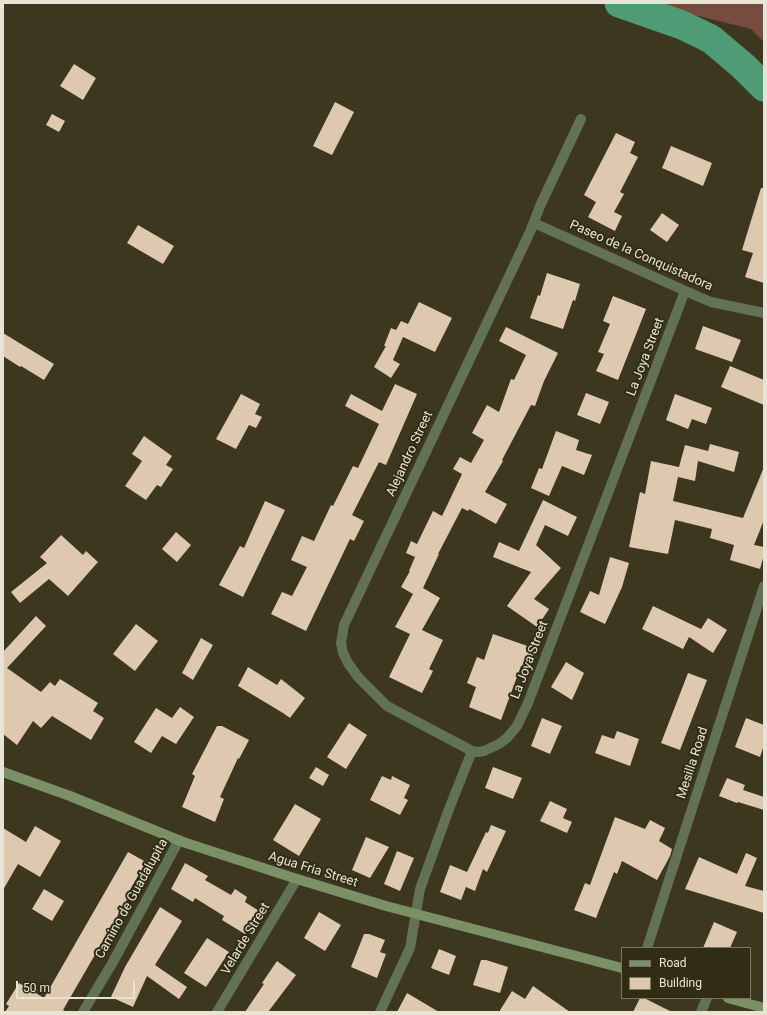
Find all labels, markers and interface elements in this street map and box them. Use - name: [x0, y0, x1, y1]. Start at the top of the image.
- street label: Paseo de la Conquistadora: [567, 217, 715, 295]
- street label: La Joya Street: [624, 316, 668, 398]
- street label: Alejandro Street: [383, 409, 437, 499]
- street label: La Joya Street: [508, 619, 552, 701]
- street label: Mesilla Road: [674, 725, 712, 801]
- street label: Camino de Guadalupita: [92, 836, 172, 962]
- street label: Agua Fria Street: [267, 849, 359, 891]
- street label: Velarde Street: [218, 900, 274, 978]
- legend: [621, 947, 751, 999]
- text: Road: [659, 956, 687, 970]
- scale bar: [18, 973, 137, 999]
- text: Building: [659, 976, 702, 990]
- text: 50 m: [23, 981, 50, 995]

